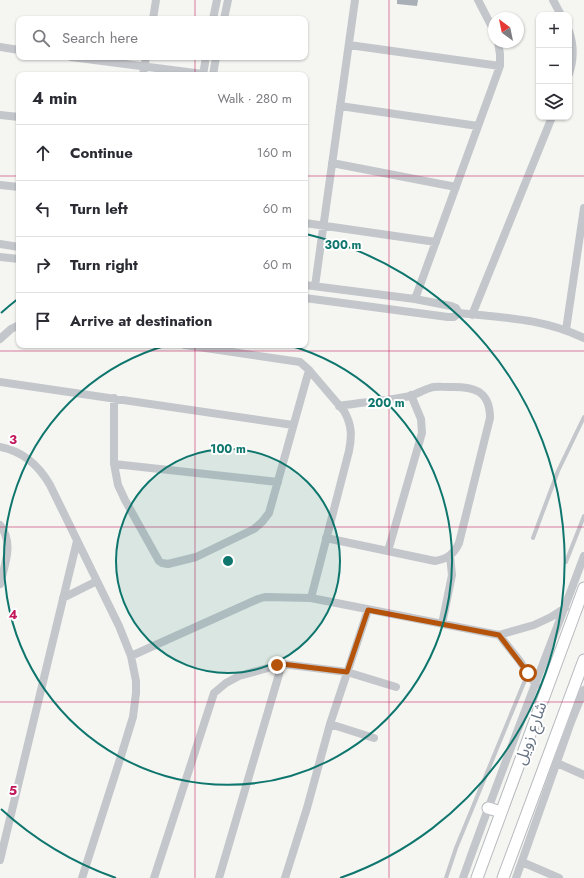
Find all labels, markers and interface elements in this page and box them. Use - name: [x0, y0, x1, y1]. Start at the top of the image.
- north arrow: [488, 12, 524, 48]
- map controls: [536, 12, 572, 120]
- button: +: [536, 12, 572, 48]
- search box: [16, 16, 308, 60]
- icon: search: [30, 27, 52, 49]
- text: Search here: [62, 27, 138, 49]
- button: −: [536, 48, 572, 84]
- button: layers: [536, 84, 572, 120]
- text: 4 min: [32, 86, 77, 110]
- text: Walk · 280 m: [217, 89, 292, 108]
- icon: ahead: [32, 142, 54, 164]
- text: Continue: [70, 142, 133, 164]
- text: 160 m: [257, 143, 292, 162]
- icon: left: [32, 198, 54, 220]
- text: Turn left: [70, 198, 128, 220]
- text: 60 m: [263, 199, 292, 218]
- text: 300 m: [325, 236, 362, 254]
- icon: right: [32, 254, 54, 276]
- text: Turn right: [70, 254, 138, 276]
- text: 60 m: [263, 255, 292, 274]
- icon: arrive: [32, 310, 54, 332]
- text: Arrive at destination: [70, 310, 212, 332]
- text: 200 m: [367, 394, 405, 412]
- text: 3: [9, 430, 17, 449]
- text: 100 m: [210, 440, 246, 458]
- centre of rings: [221, 554, 235, 568]
- text: 4: [8, 605, 18, 624]
- route end: [268, 656, 286, 674]
- route start: [519, 664, 537, 682]
- street label: شارع زويل: [508, 698, 553, 768]
- text: 5: [9, 781, 17, 800]

